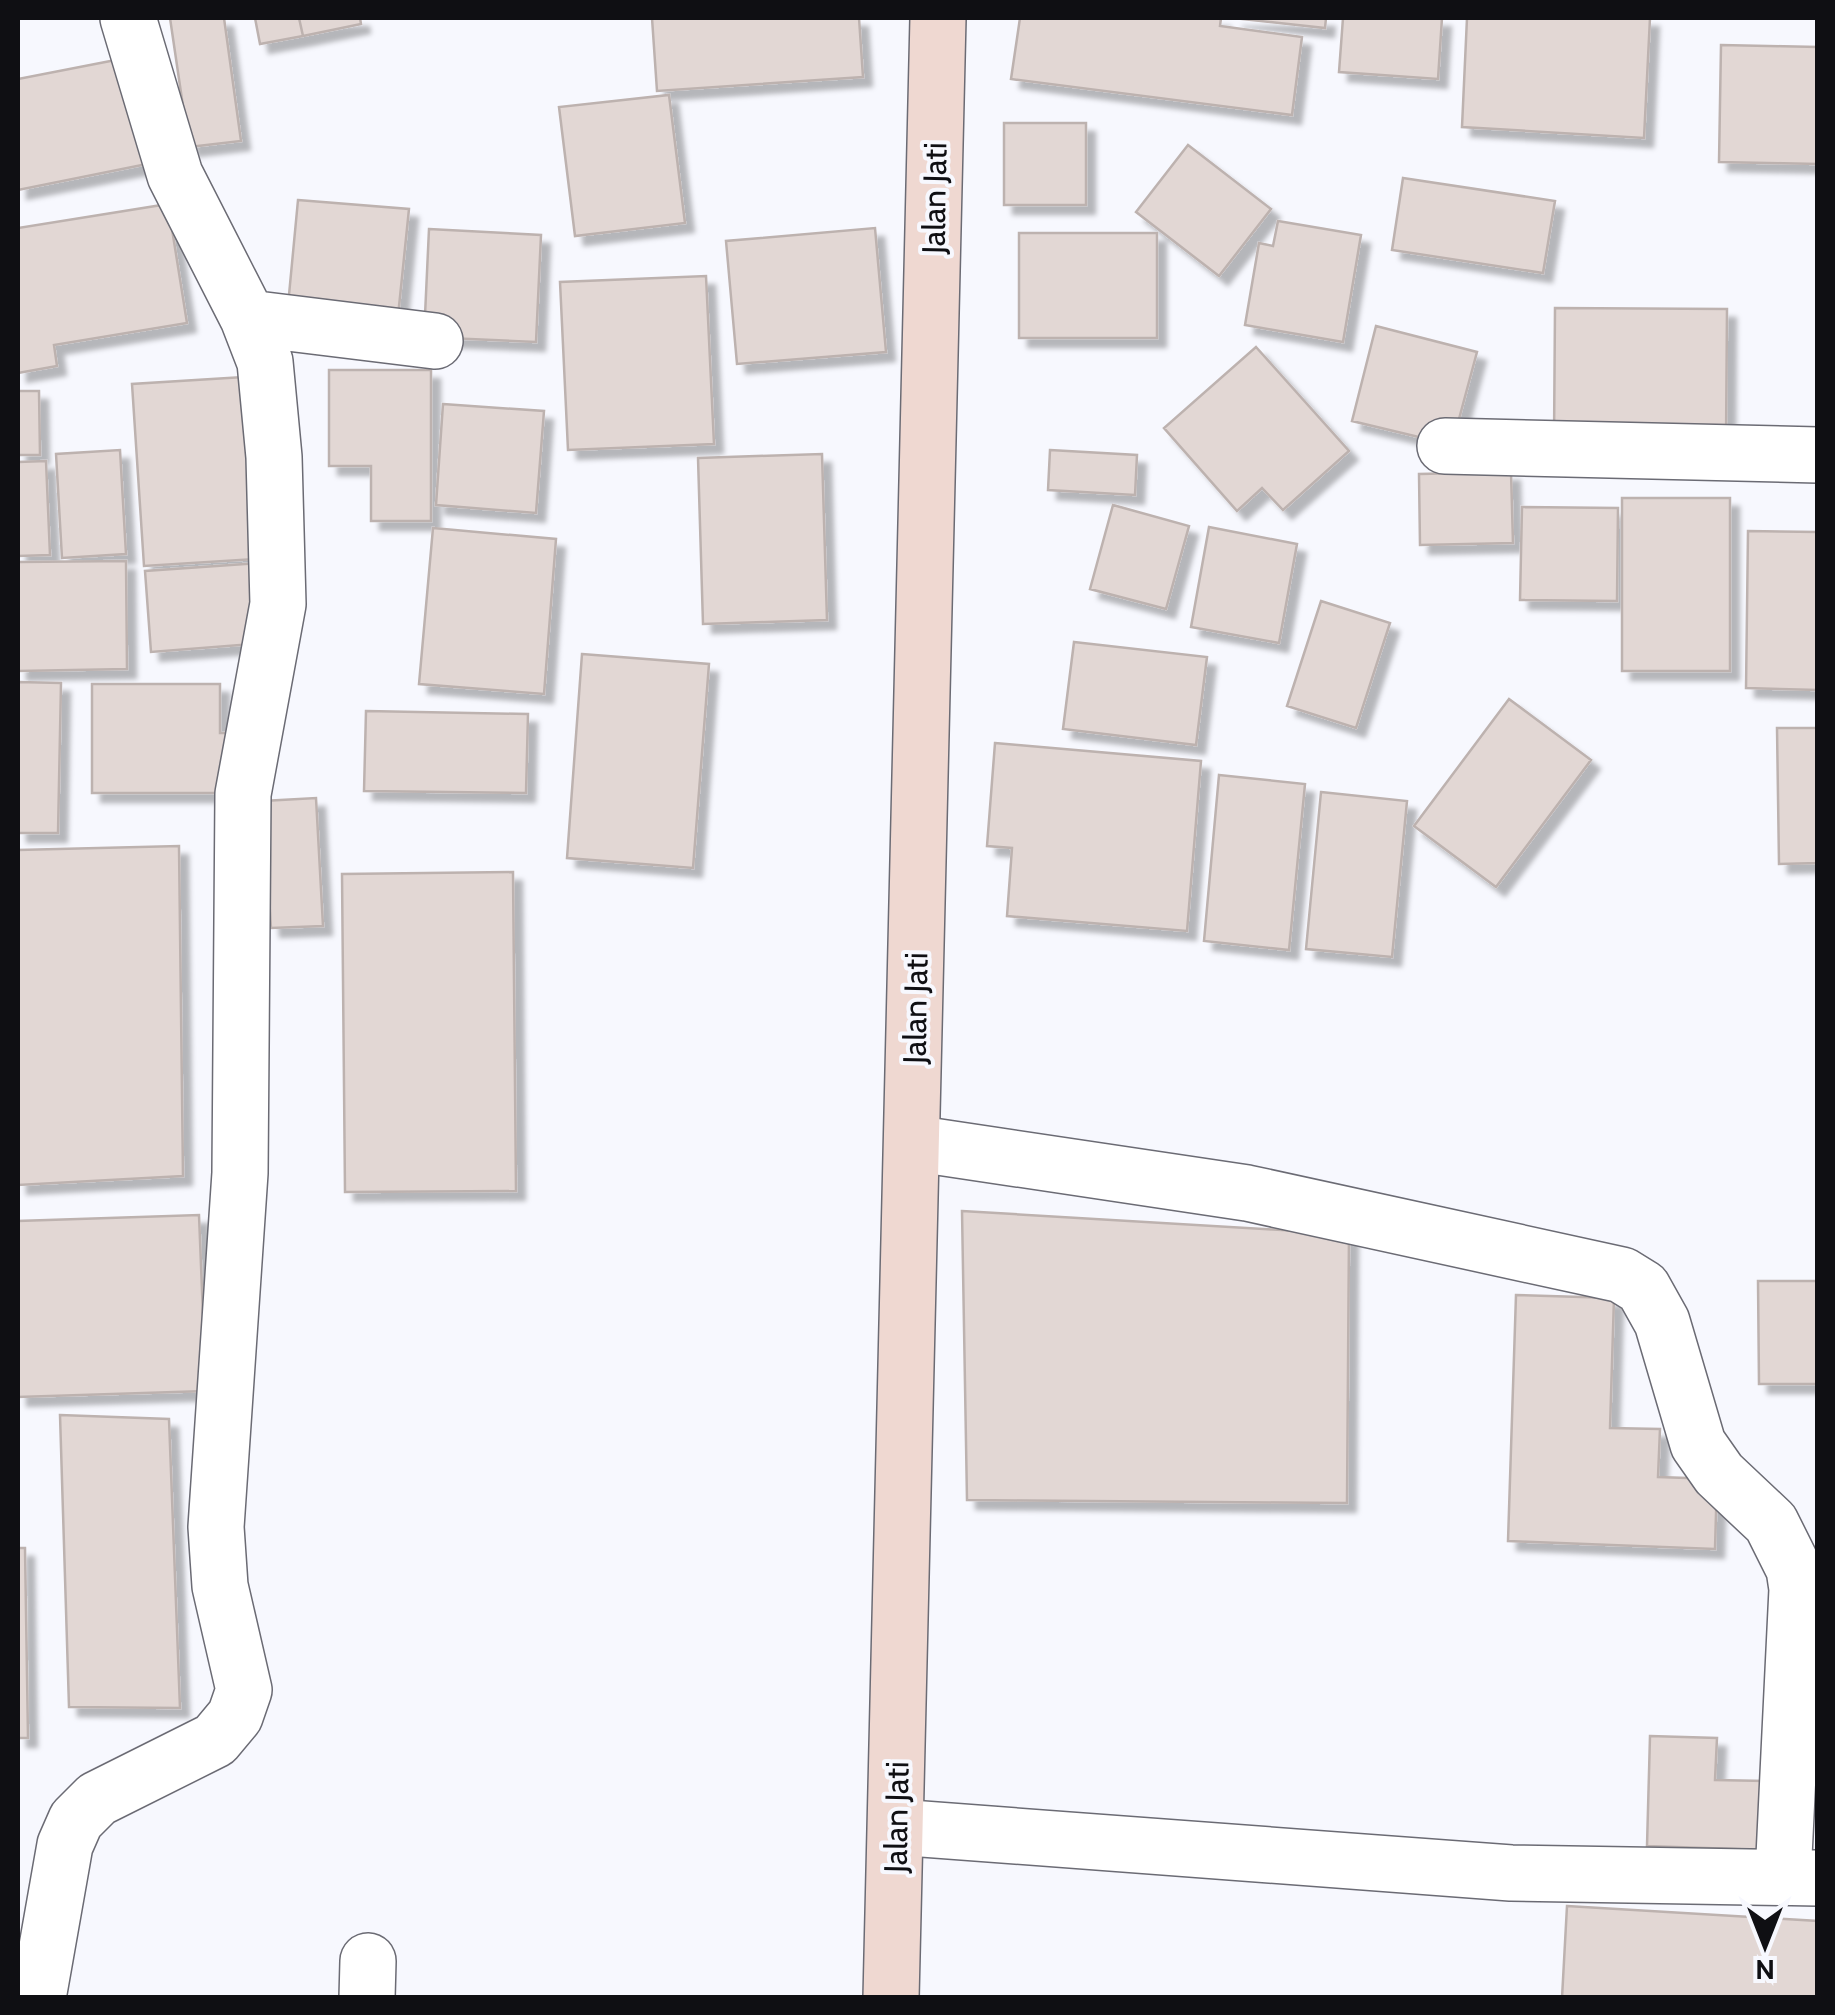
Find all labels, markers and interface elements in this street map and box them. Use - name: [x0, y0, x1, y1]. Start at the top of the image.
- street label: Jalan Jati: [914, 142, 954, 255]
- street label: Jalan Jati: [895, 952, 935, 1065]
- street label: Jalan Jati: [876, 1761, 916, 1874]
- north arrow: [1715, 1895, 1815, 1995]
- text: N: [1755, 1953, 1775, 1987]

